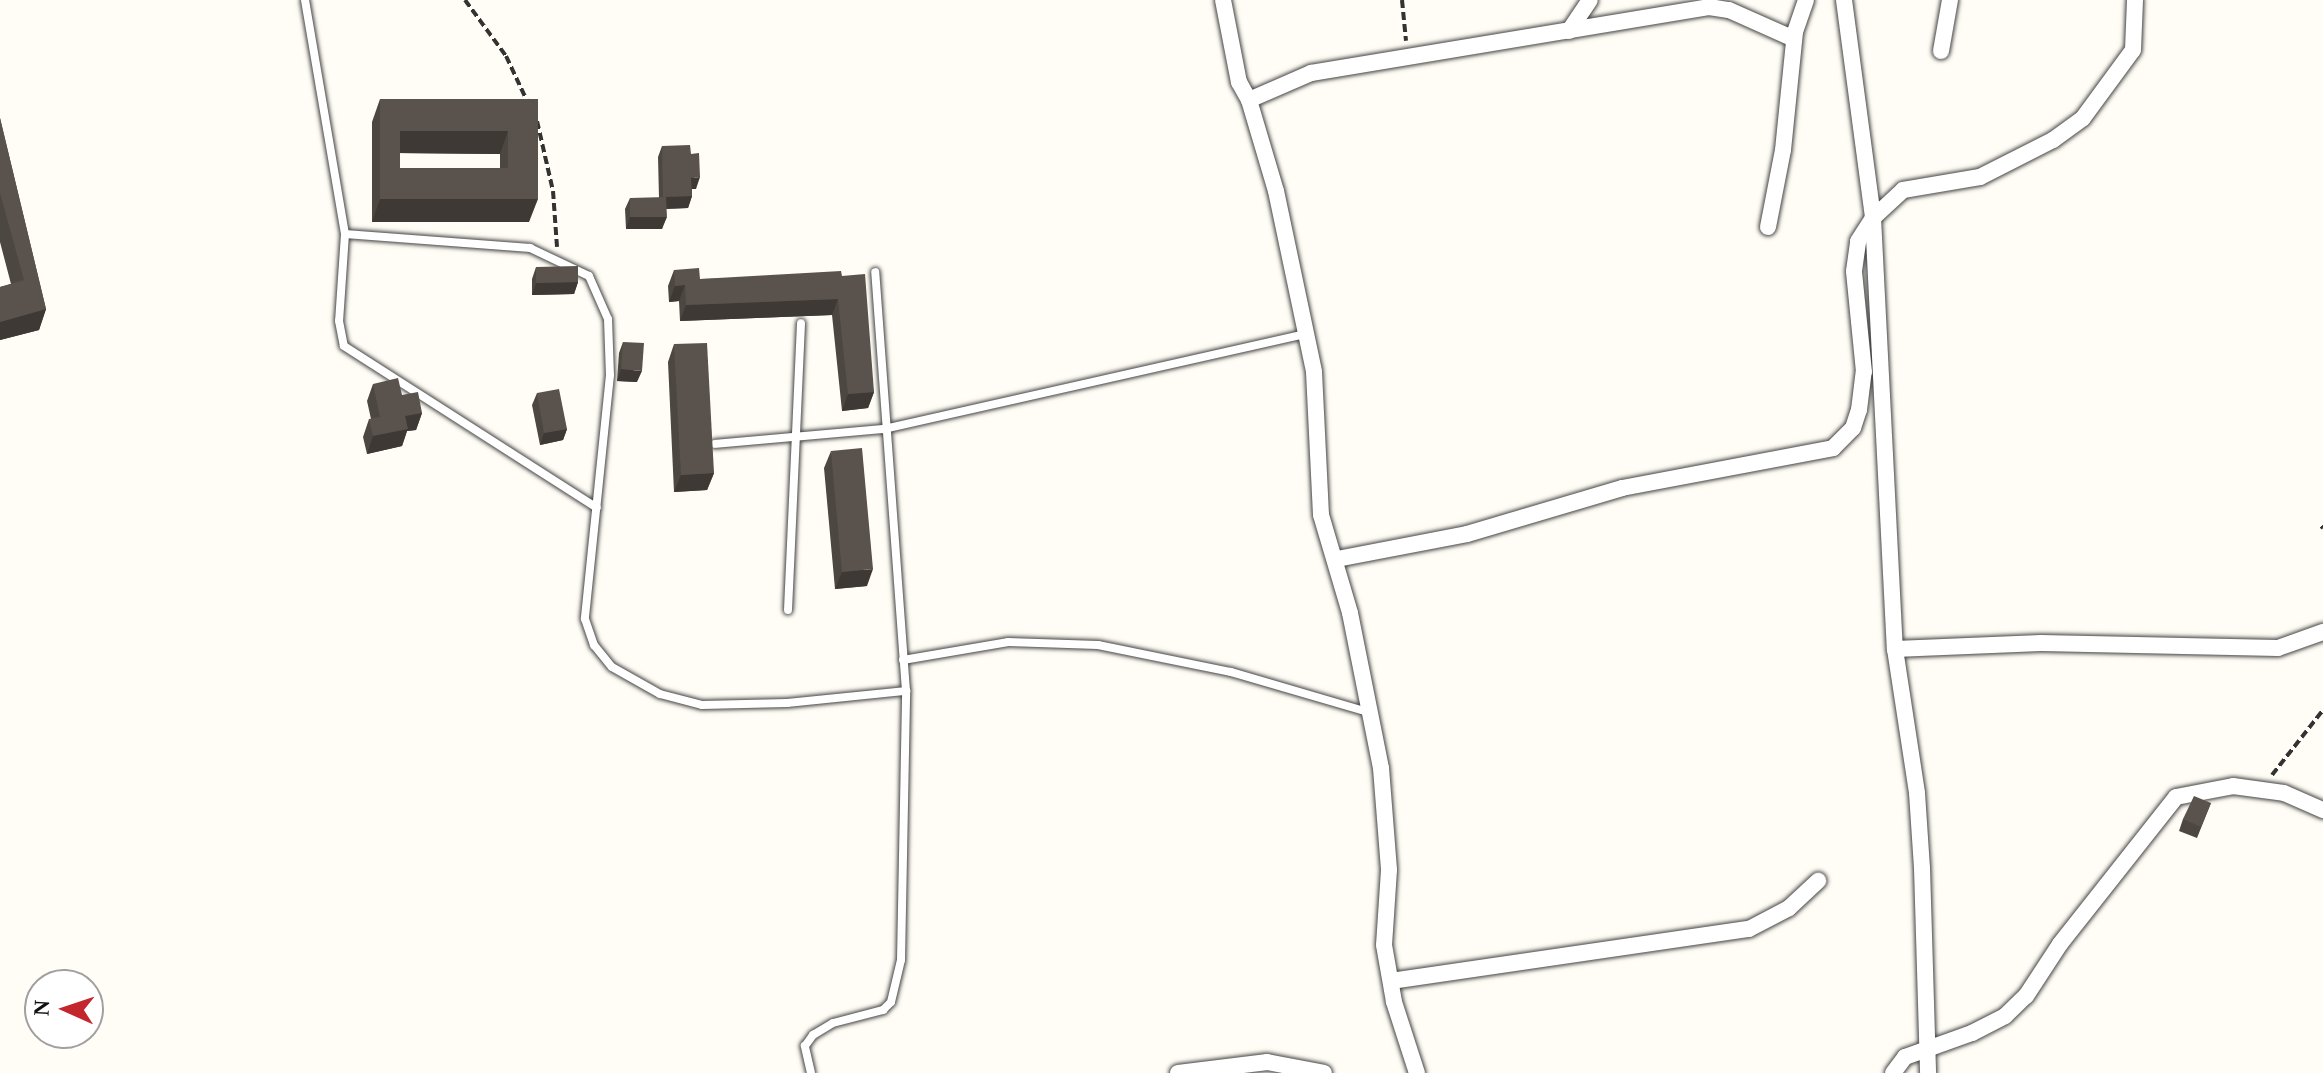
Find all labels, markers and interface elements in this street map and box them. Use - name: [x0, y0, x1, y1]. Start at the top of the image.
- north arrow: [24, 969, 104, 1049]
- text: N: [29, 999, 54, 1016]

